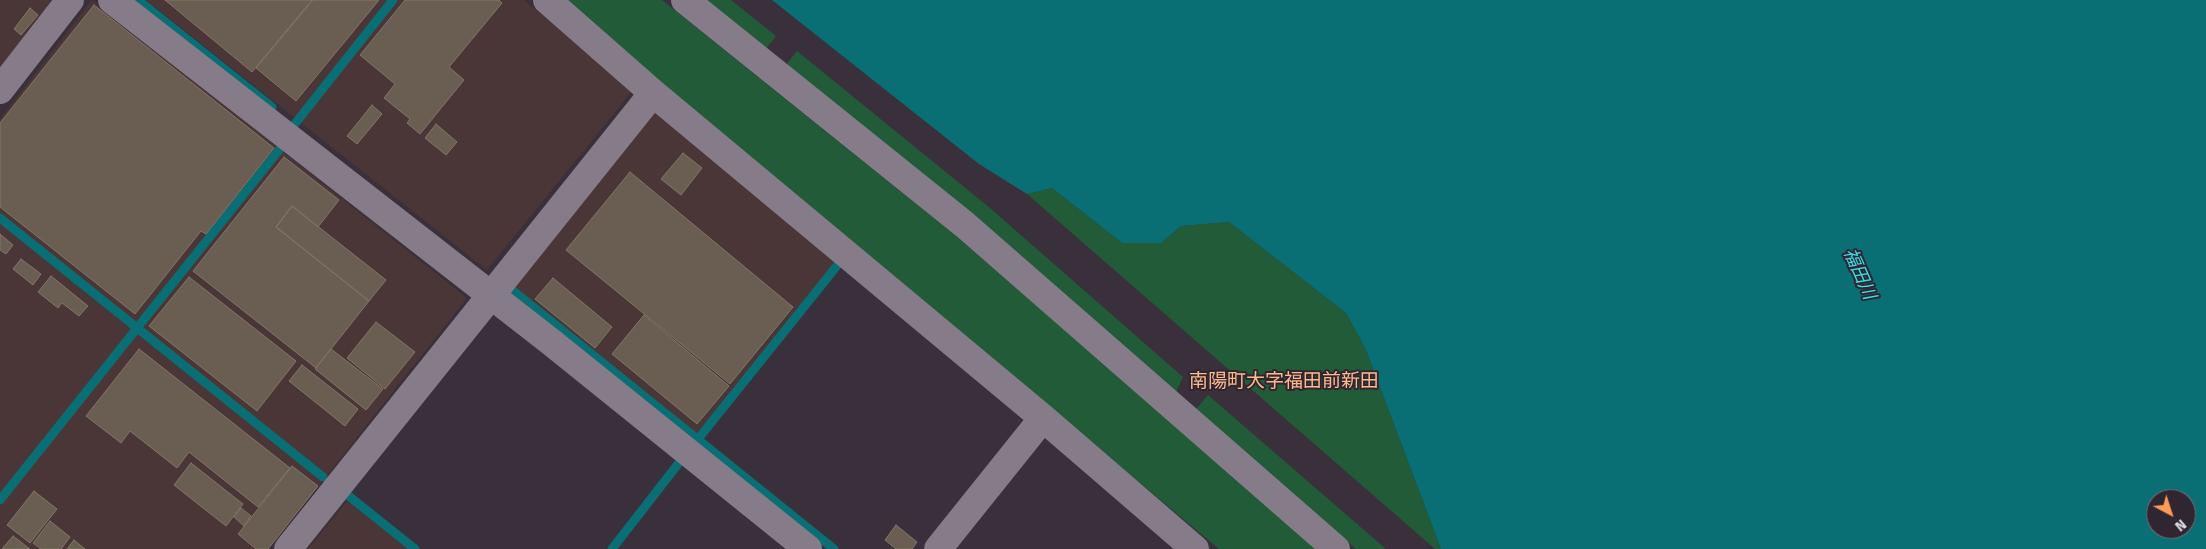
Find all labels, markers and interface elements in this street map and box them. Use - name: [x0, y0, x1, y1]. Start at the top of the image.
- water label: 福田川: [1838, 245, 1880, 303]
- district label: 南陽町大字福田前新田: [1189, 371, 1379, 393]
- north arrow: [2146, 489, 2196, 539]
- text: N: [2171, 516, 2189, 535]

